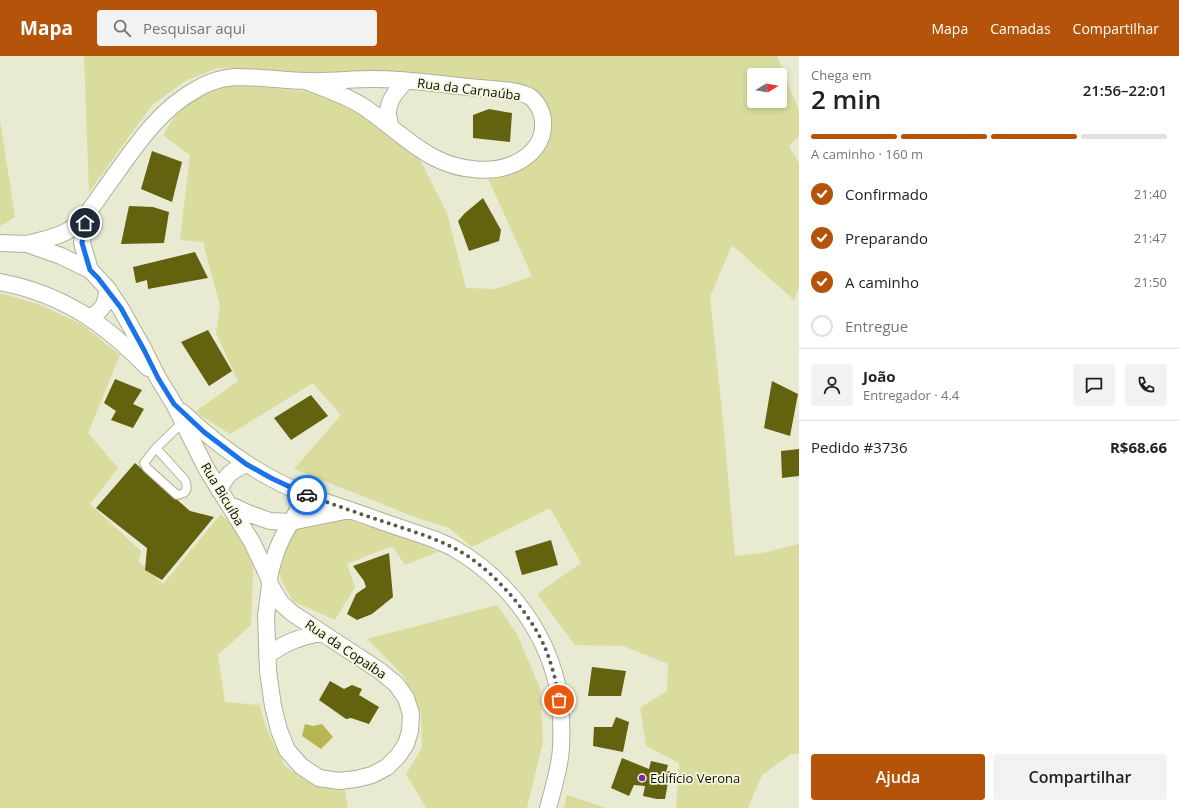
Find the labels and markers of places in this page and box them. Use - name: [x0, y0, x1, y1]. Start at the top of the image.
- pin: [68, 206, 102, 240]
- pin: [542, 683, 576, 717]
- place label: Edifício Verona: [650, 769, 740, 787]
- marker: Edifício Verona: [637, 773, 647, 783]

